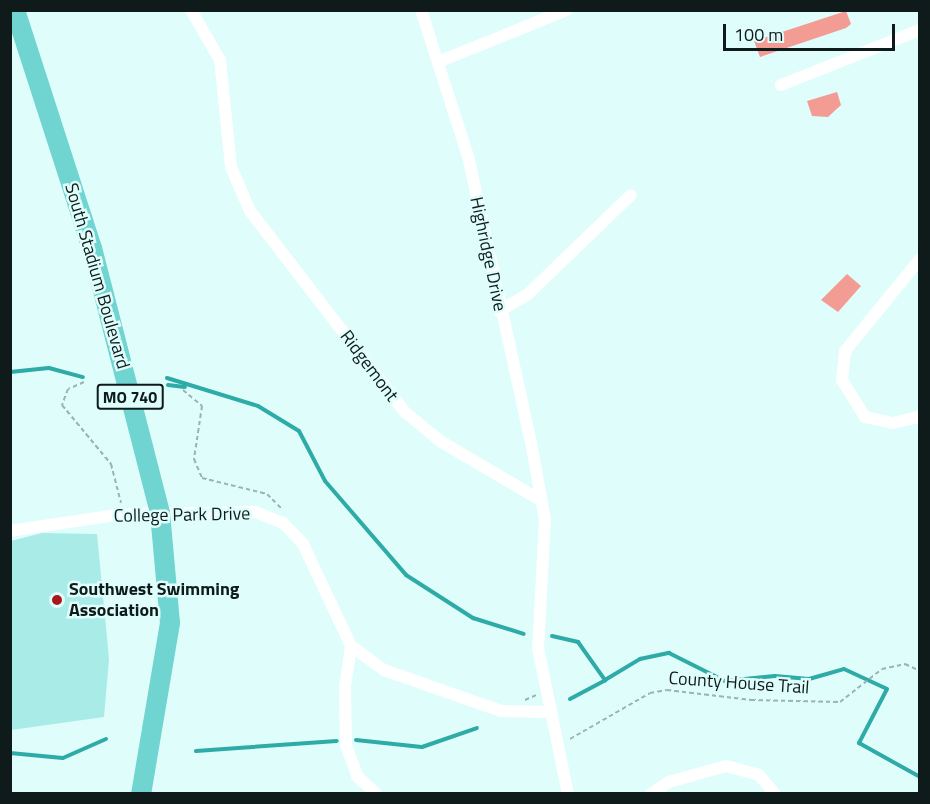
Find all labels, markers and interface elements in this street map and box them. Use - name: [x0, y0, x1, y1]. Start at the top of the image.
- scale bar: [726, 12, 898, 50]
- text: 100 m: [734, 21, 783, 48]
- street label: South Stadium Boulevard: [60, 181, 134, 371]
- street label: Highridge Drive: [465, 195, 511, 313]
- street label: Ridgemont: [335, 326, 403, 406]
- road number: MO 740: [96, 384, 164, 410]
- street label: College Park Drive: [114, 503, 250, 527]
- place label: Southwest Swimming Association: [69, 579, 239, 622]
- marker: Southwest Swimming Association: [50, 593, 64, 607]
- street label: County House Trail: [668, 667, 810, 699]

